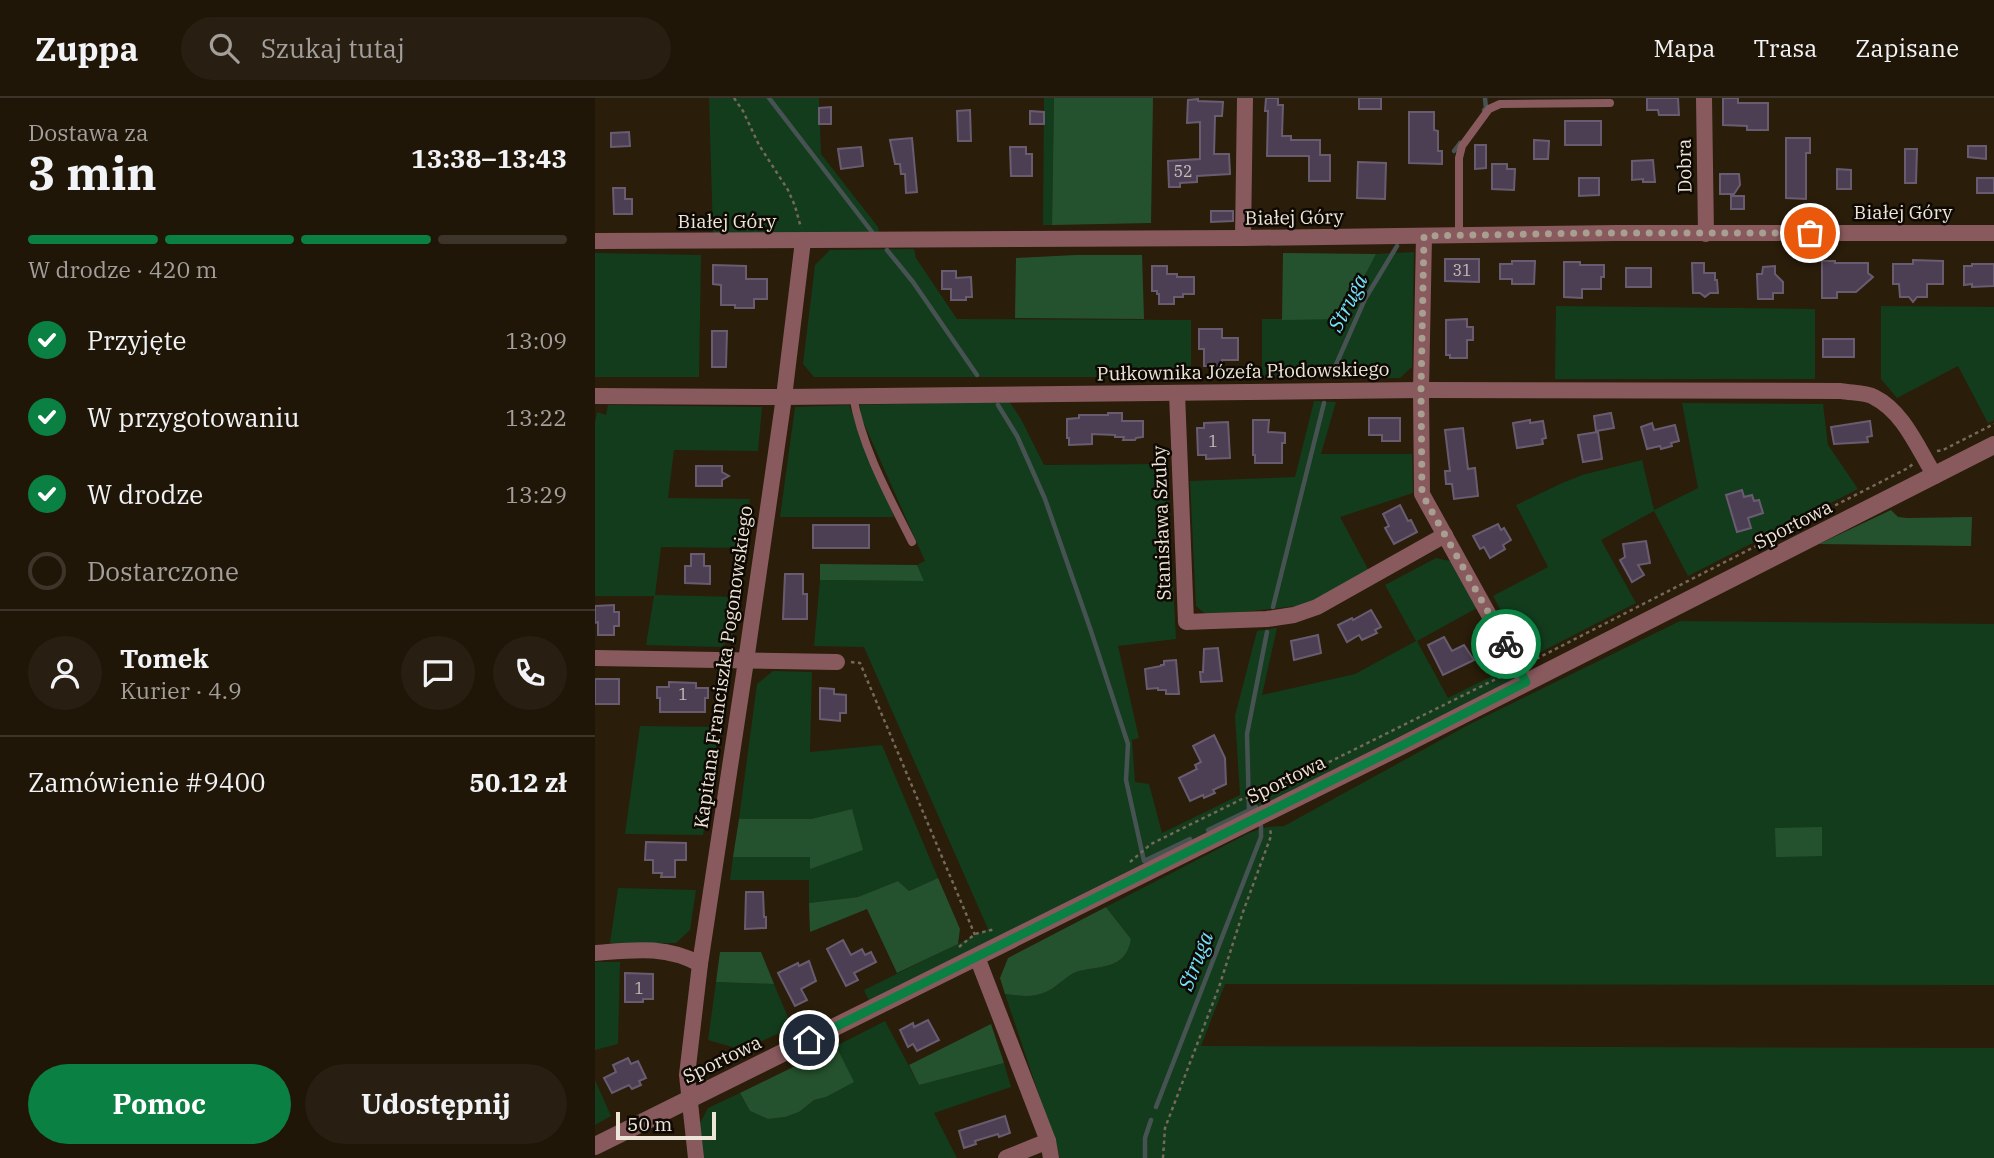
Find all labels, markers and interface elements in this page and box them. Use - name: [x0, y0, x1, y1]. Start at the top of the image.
- search box: [181, 17, 671, 80]
- text: Zuppa: [35, 27, 139, 70]
- icon: search: [205, 29, 243, 67]
- text: Szukaj tutaj: [261, 31, 405, 65]
- text: Mapa: [1653, 32, 1715, 64]
- text: Trasa: [1753, 32, 1817, 64]
- text: Zapisane: [1855, 32, 1959, 64]
- text: Dostawa za: [28, 117, 149, 147]
- street label: Dobra: [1672, 139, 1696, 193]
- text: 13:38–13:43: [411, 141, 567, 175]
- text: 3 min: [28, 143, 157, 203]
- house number: 52: [1173, 161, 1193, 181]
- street label: Białej Góry: [1854, 200, 1953, 224]
- pin: [1780, 203, 1840, 263]
- street label: Białej Góry: [1244, 204, 1344, 230]
- street label: Białej Góry: [678, 209, 777, 233]
- icon: bag: [1791, 214, 1829, 252]
- text: W drodze · 420 m: [28, 254, 218, 284]
- house number: 31: [1452, 260, 1472, 280]
- water label: Struga: [1320, 268, 1374, 337]
- icon: check: [28, 321, 66, 359]
- text: Przyjęte: [87, 323, 187, 357]
- text: 13:09: [505, 325, 567, 355]
- street label: Pułkownika Józefa Płodowskiego: [1097, 356, 1389, 386]
- icon: check: [28, 398, 66, 436]
- text: W przygotowaniu: [87, 400, 300, 434]
- text: 13:22: [505, 402, 567, 432]
- house number: 1: [1208, 431, 1218, 451]
- street label: Stanisława Szuby: [1146, 444, 1176, 601]
- icon: check: [28, 475, 66, 513]
- text: W drodze: [87, 477, 203, 511]
- text: 13:29: [505, 479, 567, 509]
- street label: Sportowa: [1750, 494, 1836, 554]
- street label: Kapitana Franciszka Pogonowskiego: [688, 504, 758, 830]
- text: Dostarczone: [87, 554, 239, 588]
- courier: [1471, 609, 1541, 679]
- icon: bike: [1487, 625, 1525, 663]
- button: person: [28, 636, 102, 710]
- button: chat: [401, 636, 475, 710]
- button: phone: [493, 636, 567, 710]
- text: Tomek: [120, 641, 209, 675]
- text: Kurier · 4.9: [120, 675, 242, 705]
- house number: 1: [678, 684, 688, 704]
- street label: Sportowa: [1243, 750, 1329, 808]
- text: Zamówienie #9400: [28, 765, 266, 799]
- text: 50.12 zł: [469, 765, 567, 799]
- water label: Struga: [1171, 927, 1219, 995]
- house number: 1: [634, 978, 644, 998]
- pin: [779, 1010, 839, 1070]
- icon: home: [790, 1021, 828, 1059]
- street label: Sportowa: [679, 1030, 765, 1088]
- button: Pomoc: [28, 1064, 291, 1144]
- button: Udostępnij: [305, 1064, 567, 1144]
- scale bar: [616, 1109, 716, 1141]
- text: 50 m: [627, 1112, 672, 1136]

